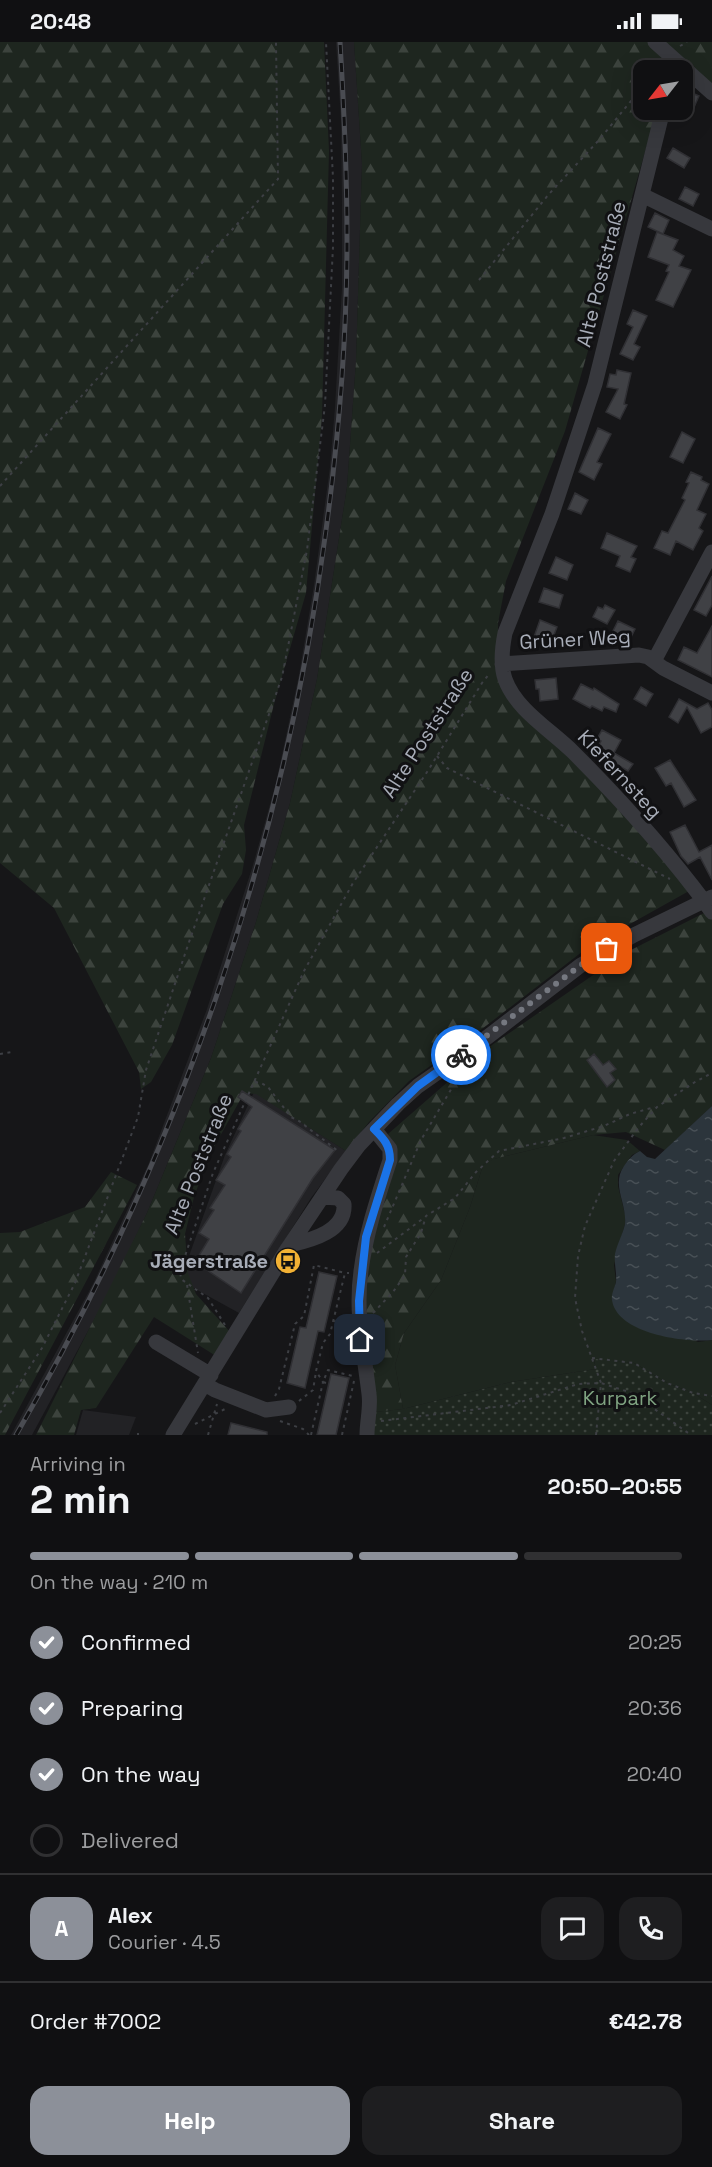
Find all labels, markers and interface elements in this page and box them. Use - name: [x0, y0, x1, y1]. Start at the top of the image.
- text: 20:48: [30, 7, 91, 35]
- north arrow: [633, 60, 693, 120]
- map controls: [633, 60, 693, 120]
- street label: Alte Poststraße: [570, 198, 632, 350]
- street label: Grüner Weg: [519, 623, 631, 655]
- street label: Alte Poststraße: [375, 663, 479, 803]
- street label: Kiefernsteg: [572, 724, 668, 824]
- pin: [581, 923, 632, 974]
- icon: bag: [590, 932, 623, 965]
- courier: [431, 1025, 491, 1085]
- icon: bike: [445, 1039, 478, 1072]
- street label: Alte Poststraße: [158, 1090, 238, 1238]
- bus stop icon: Jägerstraße: [273, 1246, 303, 1276]
- place label: Jägerstraße: [150, 1248, 268, 1274]
- pin: [334, 1314, 385, 1365]
- icon: home: [343, 1323, 376, 1356]
- park label: Kurpark: [583, 1385, 657, 1411]
- text: Arriving in: [30, 1451, 126, 1477]
- text: 20:50–20:55: [548, 1472, 682, 1500]
- text: 2 min: [30, 1475, 131, 1524]
- text: On the way · 210 m: [30, 1569, 208, 1595]
- icon: check: [30, 1626, 63, 1659]
- text: Confirmed: [81, 1628, 191, 1656]
- text: 20:25: [628, 1629, 682, 1655]
- icon: check: [30, 1692, 63, 1725]
- text: Preparing: [81, 1694, 183, 1722]
- text: 20:36: [628, 1695, 682, 1721]
- icon: check: [30, 1758, 63, 1791]
- text: On the way: [81, 1760, 200, 1788]
- text: 20:40: [627, 1761, 682, 1787]
- text: Delivered: [81, 1826, 179, 1854]
- button: chat: [541, 1897, 604, 1960]
- button: phone: [619, 1897, 682, 1960]
- text: Alex: [108, 1901, 153, 1929]
- text: A: [55, 1914, 68, 1942]
- text: Courier · 4.5: [108, 1929, 221, 1955]
- text: Order #7002: [30, 2007, 161, 2035]
- text: €42.78: [609, 2007, 682, 2035]
- button: Help: [30, 2086, 350, 2155]
- button: Share: [362, 2086, 682, 2155]

